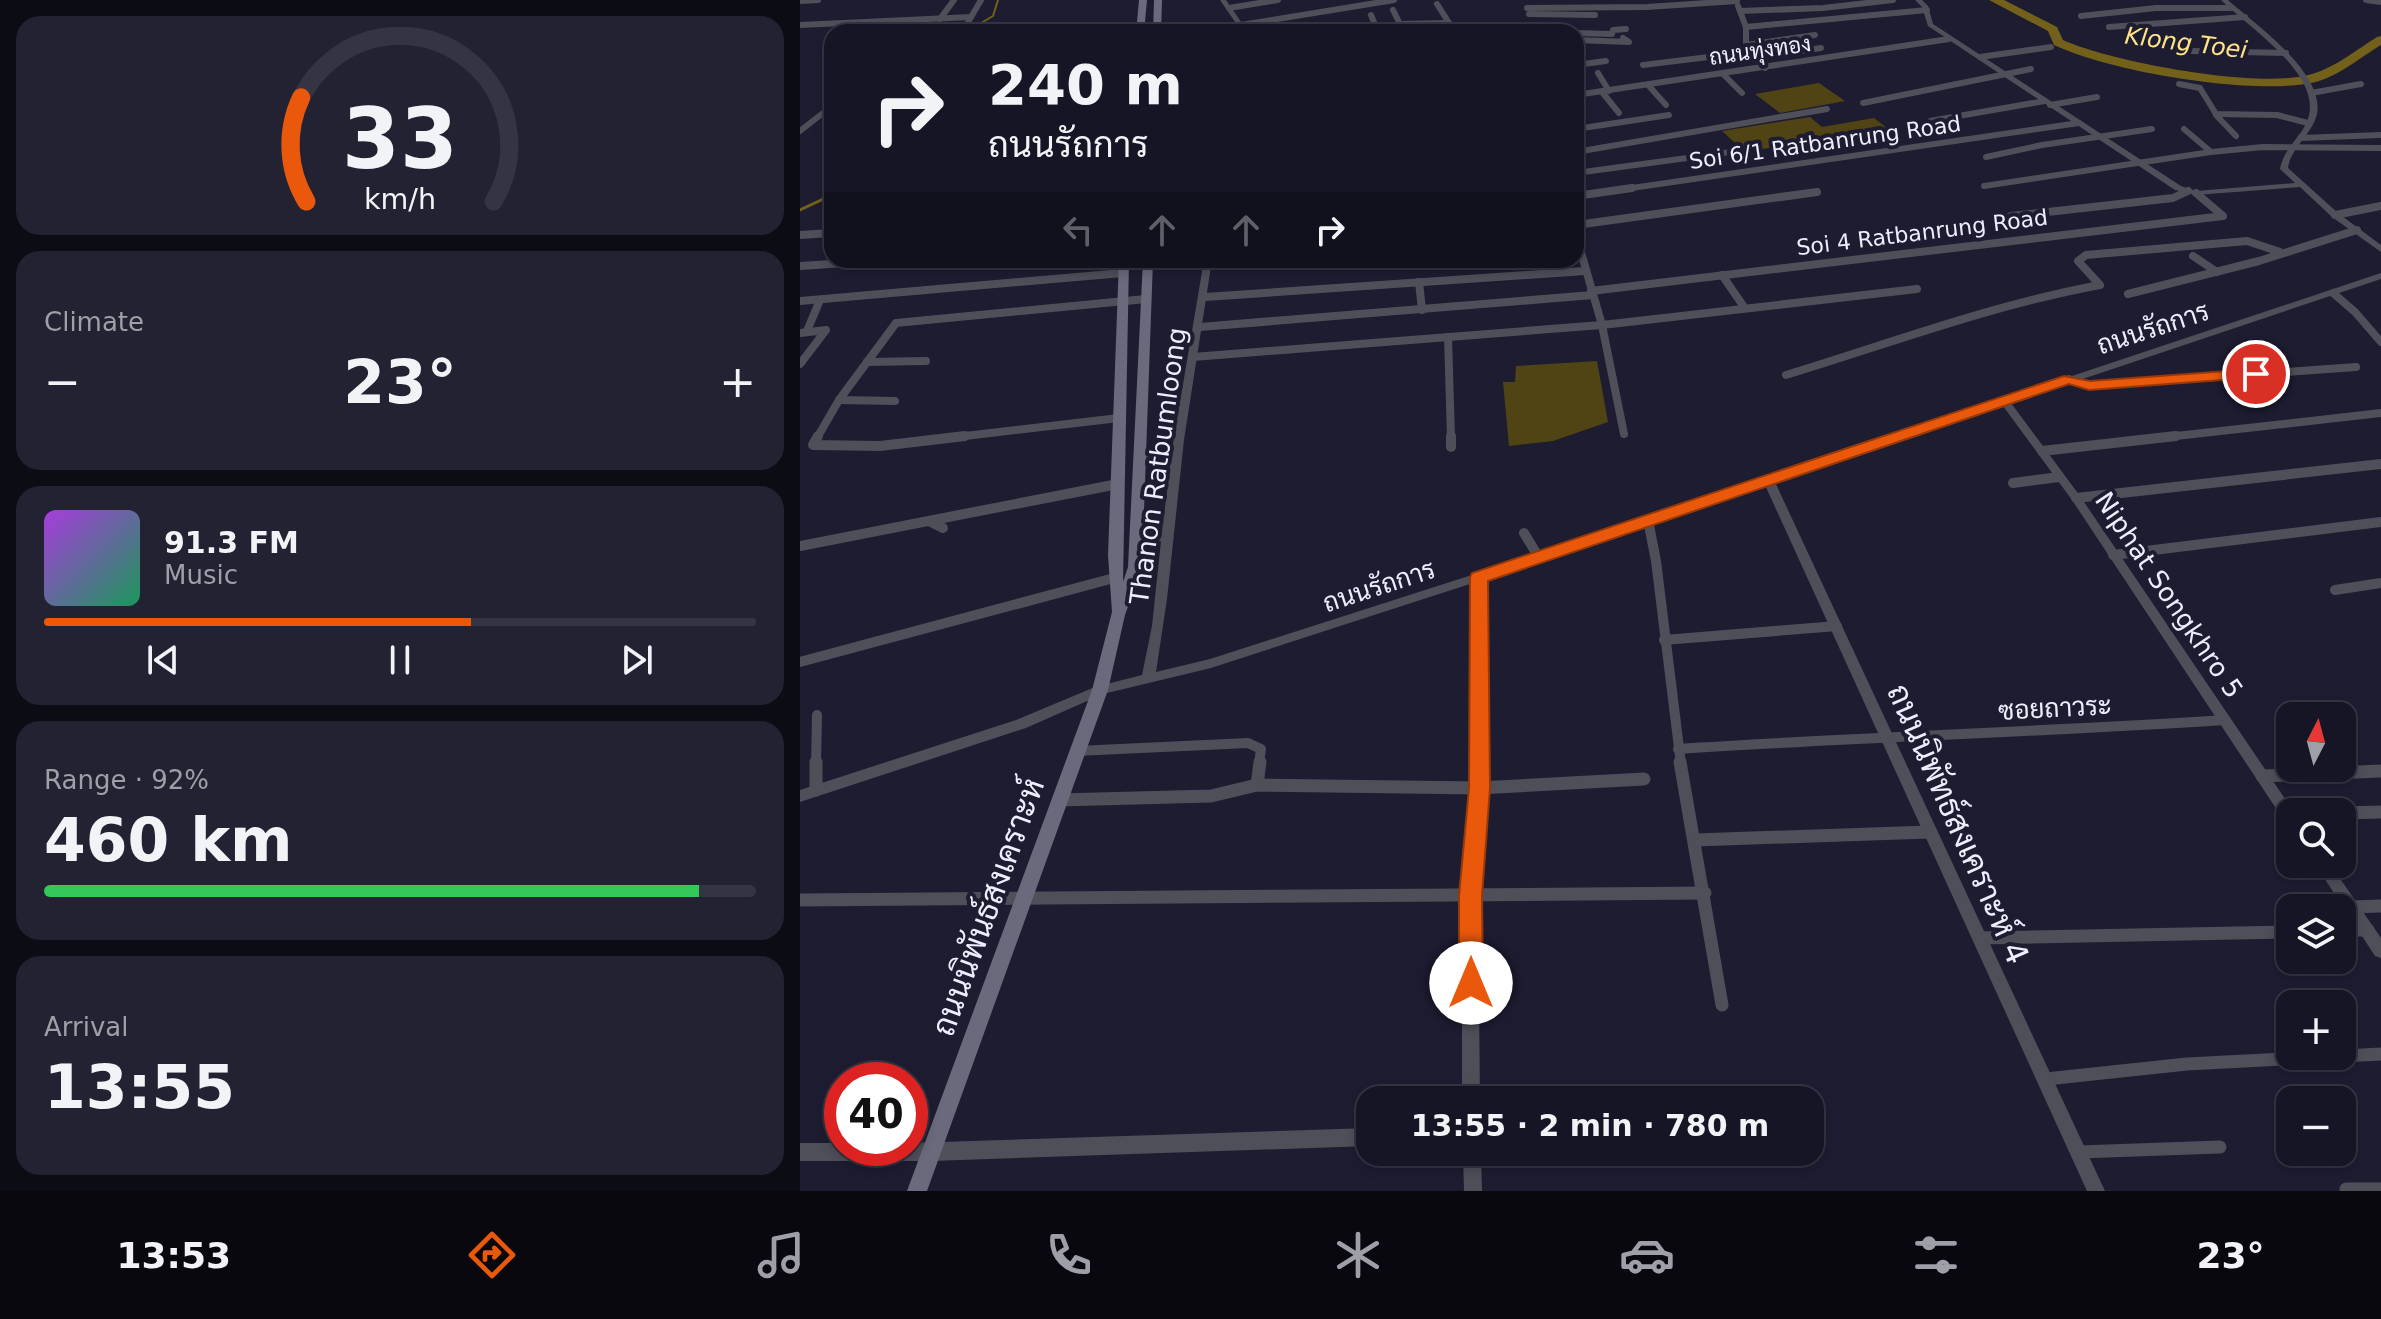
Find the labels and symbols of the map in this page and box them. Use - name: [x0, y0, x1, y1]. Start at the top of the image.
- water label: Klong Toei: [2123, 22, 2249, 64]
- street label: ถนนทุ่งทอง: [1708, 31, 1813, 73]
- street label: Soi 6/1 Ratbanrung Road: [1688, 111, 1963, 174]
- street label: Soi 4 Ratbanrung Road: [1795, 205, 2049, 260]
- street label: ถนนรัถการ: [2093, 295, 2213, 360]
- street label: Thanon Ratbumloong: [1124, 326, 1192, 607]
- pin: [2222, 340, 2290, 408]
- street label: Niphat Songkhro 5: [2089, 486, 2249, 704]
- street label: ถนนรัถการ: [1319, 553, 1439, 618]
- street label: ถนนนิพัทธ์สงเคราะห์ 4: [1879, 677, 2039, 970]
- street label: ซอยถาวระ: [1997, 690, 2113, 726]
- north arrow: [2276, 702, 2356, 782]
- street label: ถนนนิพันธ์สงเคราะห์: [922, 772, 1052, 1041]
- position arrow: [1429, 941, 1513, 1025]
- speed limit sign: 40: [824, 1062, 928, 1166]

